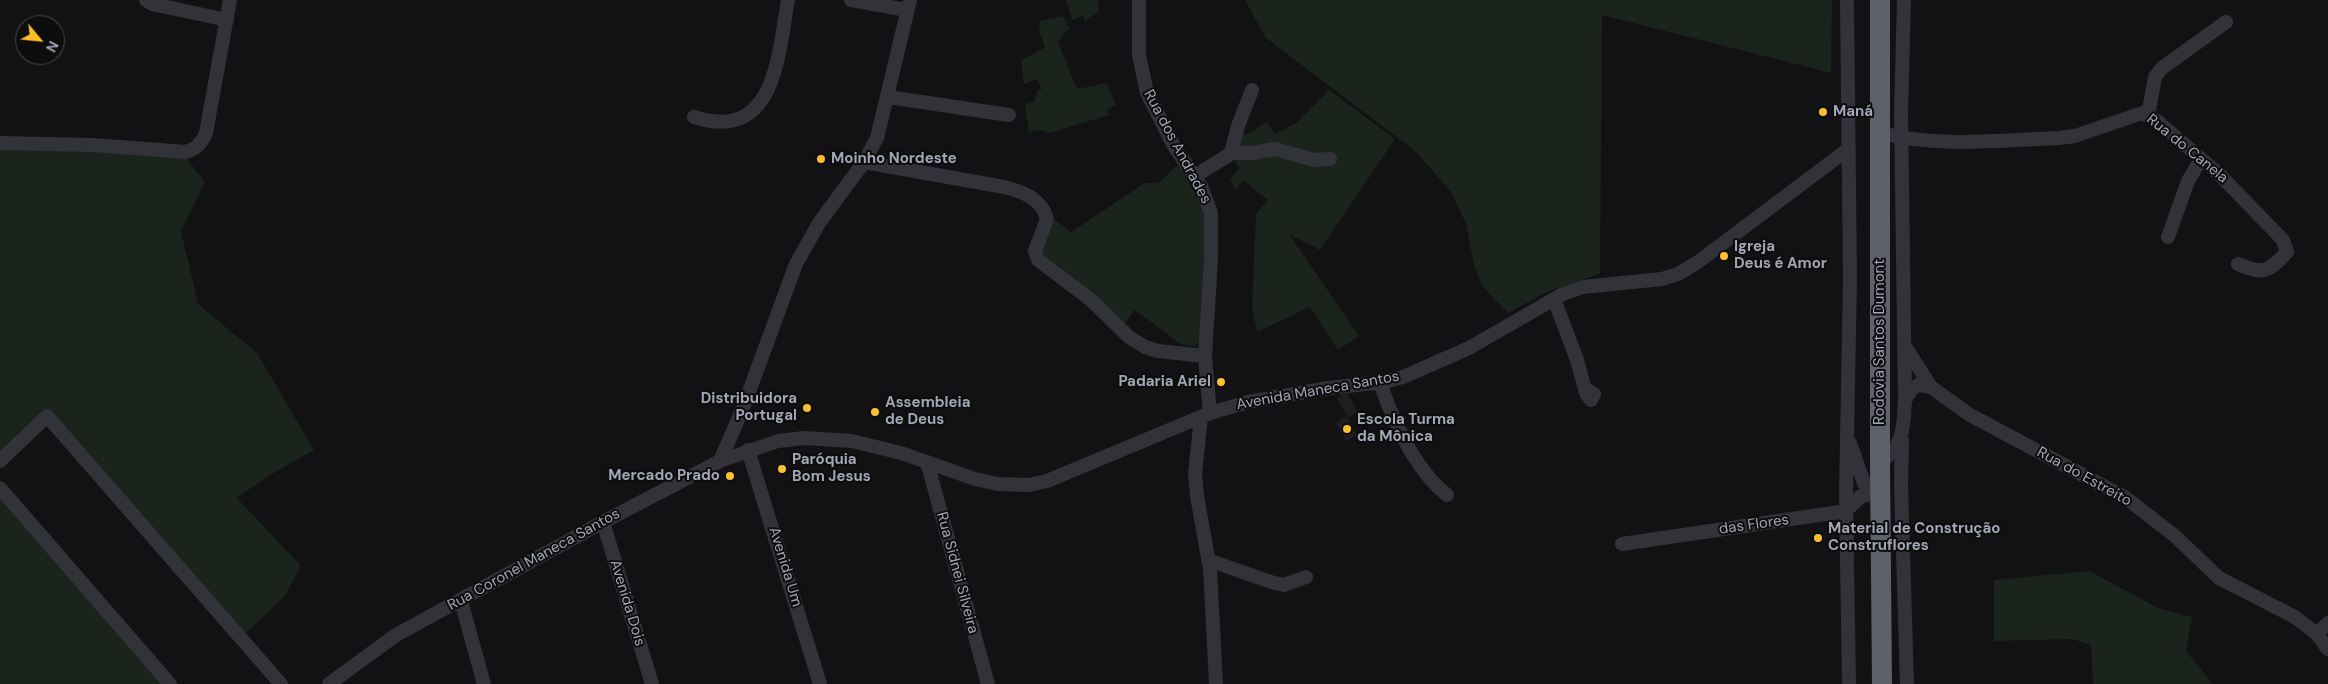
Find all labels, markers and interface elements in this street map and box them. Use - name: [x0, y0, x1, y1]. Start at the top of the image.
- north arrow: [15, 15, 65, 65]
- text: N: [42, 38, 63, 55]
- street label: Rua dos Andrades: [1139, 87, 1215, 207]
- place label: Maná: [1833, 103, 1873, 121]
- marker: Maná: [1817, 106, 1829, 118]
- street label: Rua do Canela: [2143, 111, 2231, 187]
- place label: Moinho Nordeste: [831, 150, 957, 168]
- marker: Moinho Nordeste: [815, 153, 827, 165]
- place label: Igreja Deus é Amor: [1734, 238, 1827, 273]
- marker: Igreja Deus é Amor: [1718, 250, 1730, 262]
- street label: Rodovia Santos Dumont: [1871, 259, 1889, 425]
- street label: Avenida Maneca Santos: [1235, 368, 1401, 414]
- place label: Padaria Ariel: [1118, 373, 1211, 391]
- marker: Padaria Ariel: [1215, 376, 1227, 388]
- place label: Distribuidora Portugal: [701, 390, 797, 425]
- place label: Assembleia de Deus: [885, 394, 970, 429]
- marker: Distribuidora Portugal: [801, 402, 813, 414]
- marker: Assembleia de Deus: [869, 406, 881, 418]
- place label: Escola Turma da Mônica: [1357, 411, 1455, 446]
- marker: Escola Turma da Mônica: [1341, 423, 1353, 435]
- street label: Rua do Estreito: [2034, 444, 2134, 510]
- place label: Paróquia Bom Jesus: [792, 451, 871, 486]
- marker: Paróquia Bom Jesus: [776, 463, 788, 475]
- place label: Mercado Prado: [608, 467, 720, 485]
- marker: Mercado Prado: [724, 470, 736, 482]
- street label: Rua Coronel Maneca Santos: [445, 505, 623, 615]
- street label: Rua Sidnei Silveira: [932, 510, 982, 636]
- street label: das Flores: [1718, 511, 1790, 539]
- place label: Material de Construção Construflores: [1828, 520, 2000, 555]
- street label: Avenida Um: [764, 525, 806, 609]
- marker: Material de Construção Construflores: [1812, 532, 1824, 544]
- street label: Avenida Dois: [605, 558, 649, 648]

